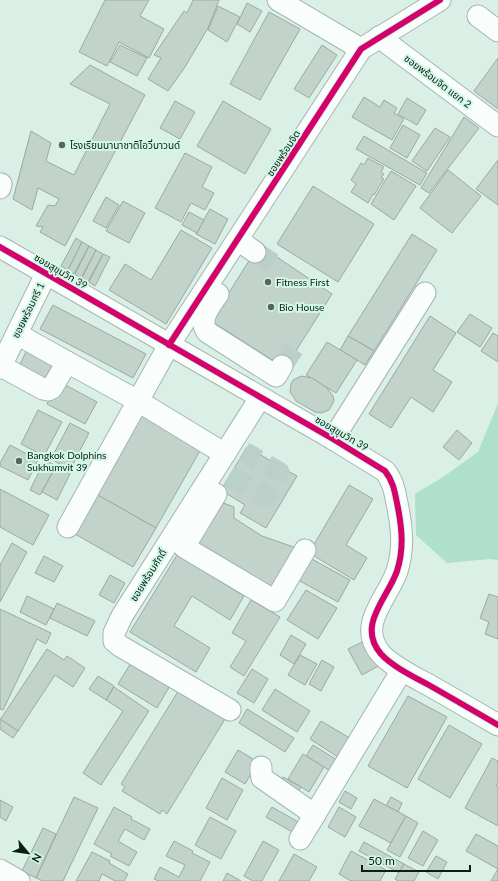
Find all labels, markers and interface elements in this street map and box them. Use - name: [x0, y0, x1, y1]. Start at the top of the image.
- street label: ซอยพร้อมจิต แยก 2: [402, 52, 474, 110]
- street label: ซอยพร้อมจิต: [264, 128, 302, 178]
- place label: โรงเรียนนานาชาติไอวี่บาวนด์: [70, 138, 180, 151]
- marker: โรงเรียนนานาชาติไอวี่บาวนด์: [57, 140, 67, 150]
- street label: ซอยสุขุมวิท 39: [32, 251, 90, 292]
- place label: Fitness First: [276, 276, 330, 288]
- marker: Fitness First: [263, 277, 273, 287]
- street label: ซอยพร้อมศรี 1: [9, 280, 47, 340]
- place label: Bio House: [279, 301, 324, 313]
- marker: Bio House: [266, 302, 276, 312]
- street label: ซอยสุขุมวิท 39: [313, 413, 371, 454]
- place label: Bangkok Dolphins Sukhumvit 39: [27, 449, 106, 473]
- marker: Bangkok Dolphins Sukhumvit 39: [14, 456, 24, 466]
- street label: ซอยพร้อมศักดิ์: [127, 547, 169, 603]
- north arrow: [8, 833, 48, 873]
- scale bar: [362, 847, 470, 873]
- text: N: [29, 851, 45, 865]
- text: 50 m: [368, 853, 395, 868]

